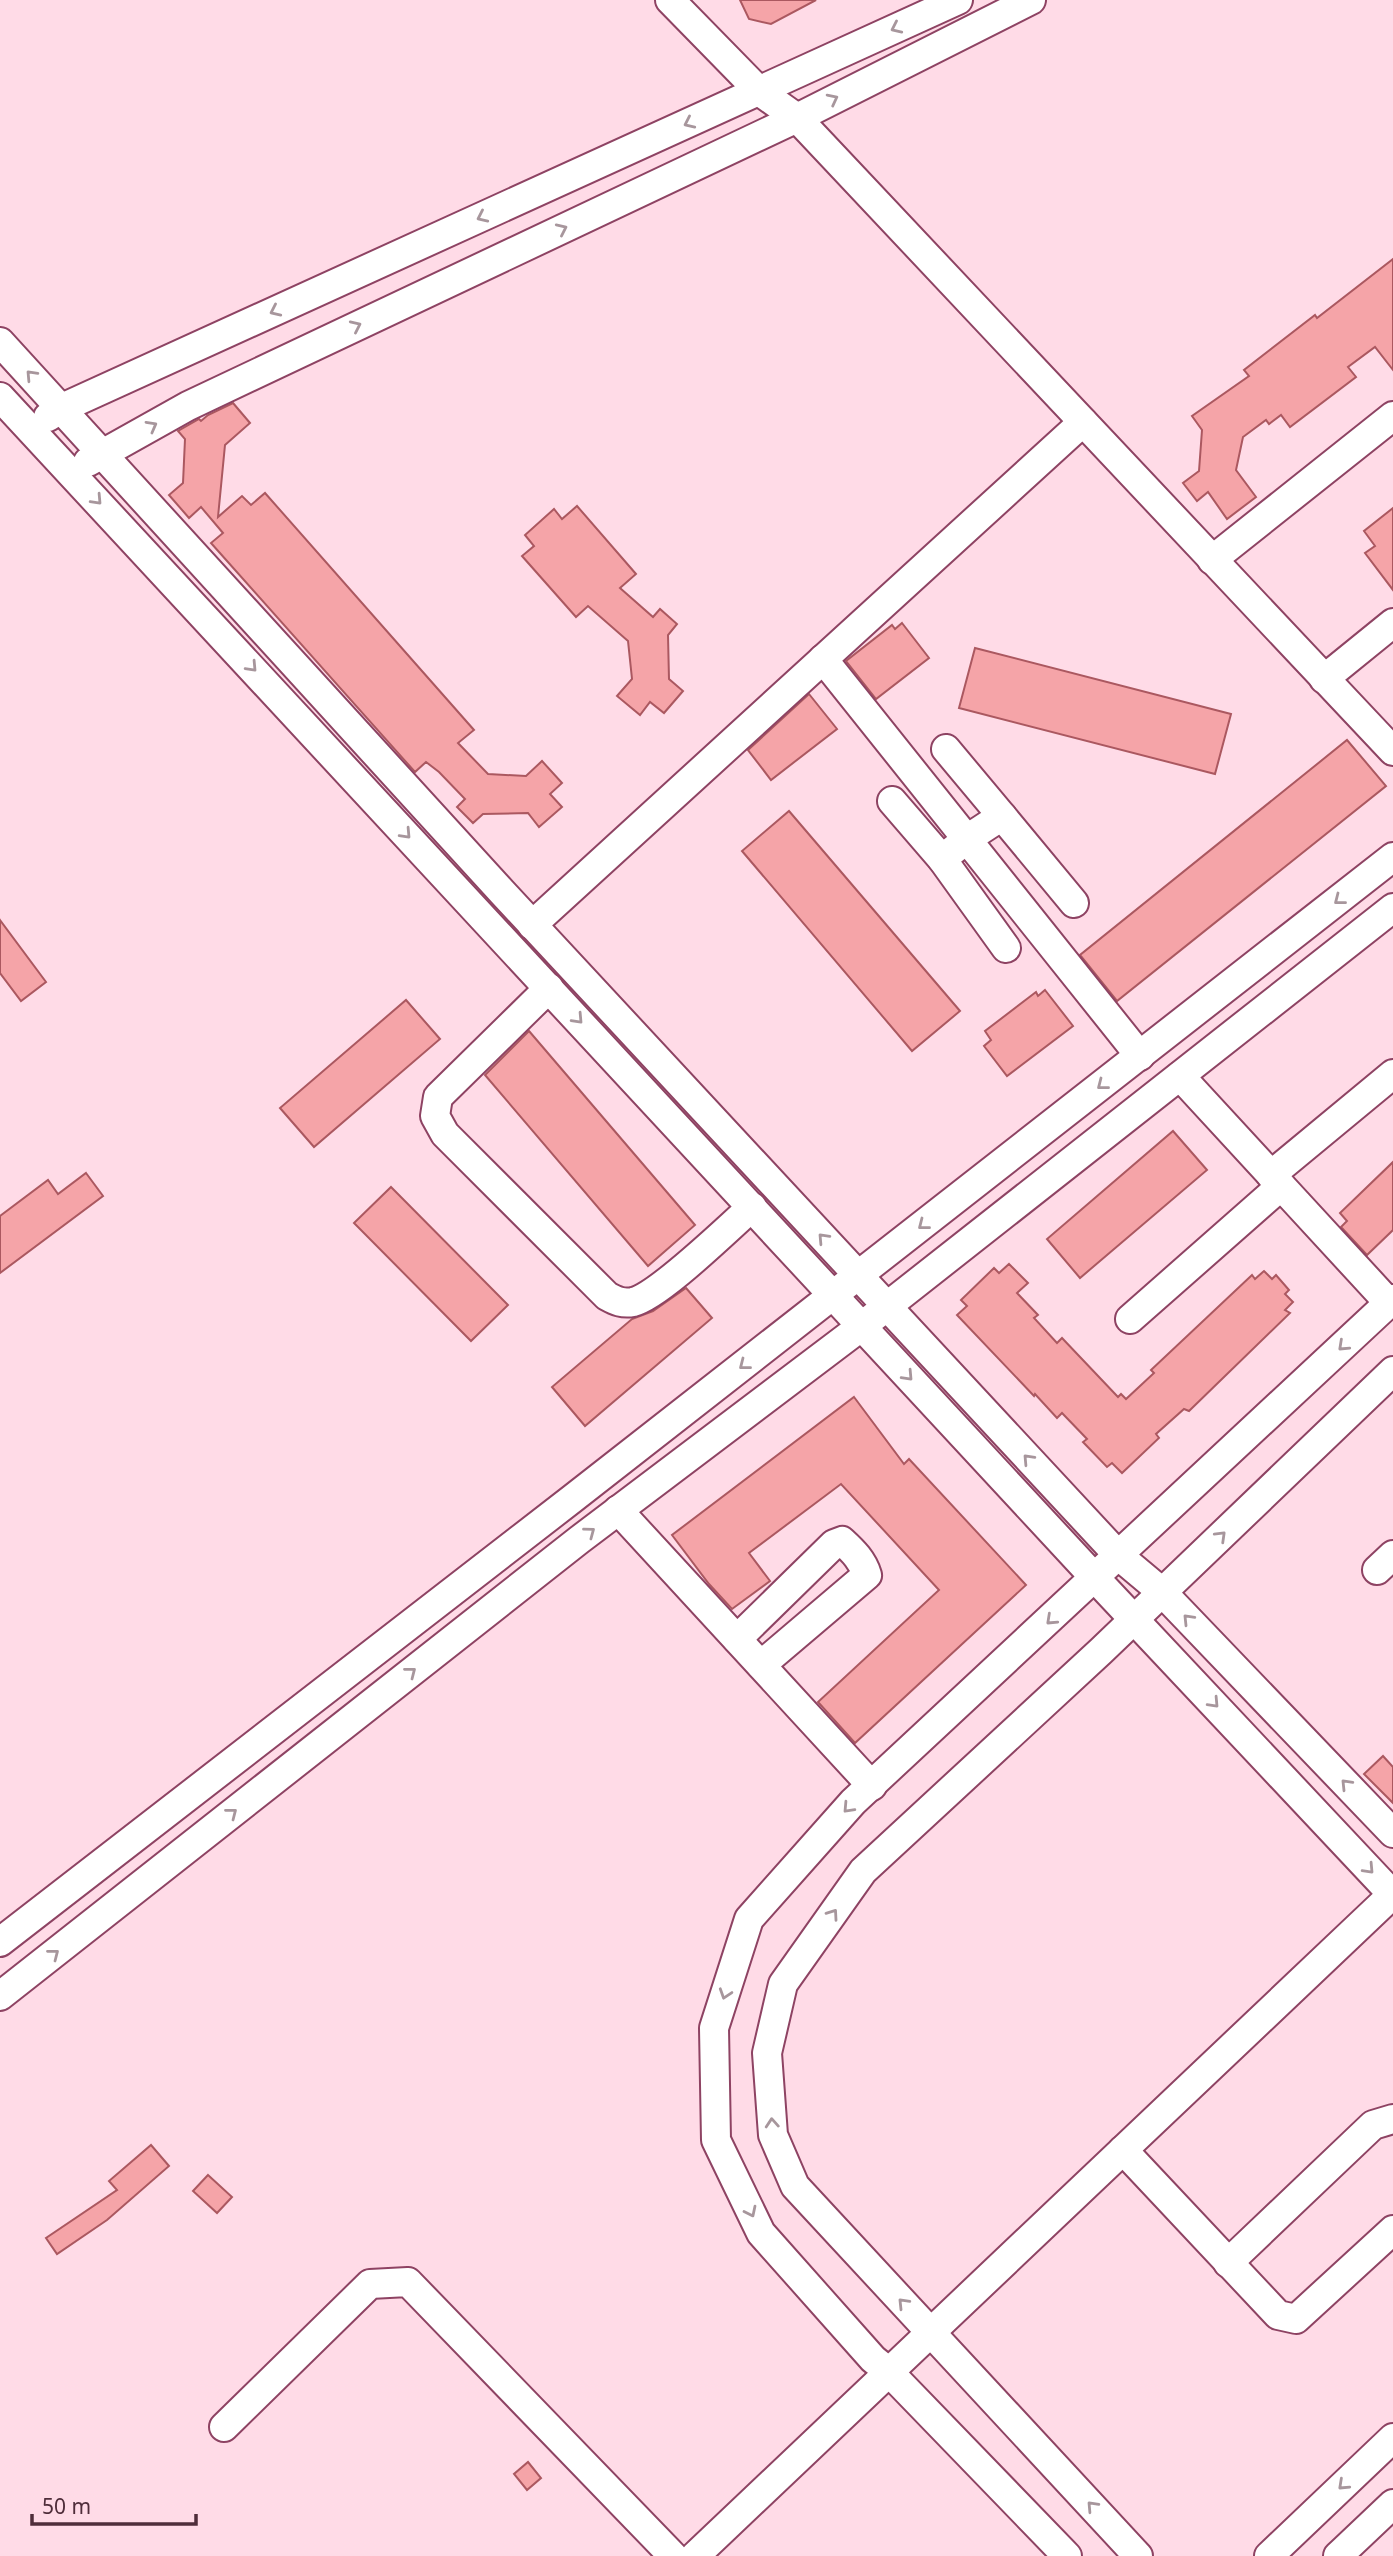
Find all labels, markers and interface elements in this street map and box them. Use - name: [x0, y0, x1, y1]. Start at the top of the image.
- one-way arrow: [891, 20, 903, 34]
- one-way arrow: [826, 94, 838, 108]
- one-way arrow: [684, 115, 696, 129]
- one-way arrow: [477, 209, 489, 223]
- one-way arrow: [555, 223, 567, 237]
- one-way arrow: [270, 303, 282, 317]
- one-way arrow: [349, 321, 361, 335]
- one-way arrow: [27, 370, 40, 383]
- one-way arrow: [144, 421, 157, 434]
- one-way arrow: [89, 492, 102, 505]
- one-way arrow: [244, 659, 256, 672]
- one-way arrow: [398, 826, 411, 839]
- one-way arrow: [1335, 891, 1347, 904]
- one-way arrow: [569, 1011, 582, 1024]
- one-way arrow: [1097, 1076, 1110, 1089]
- one-way arrow: [918, 1217, 931, 1229]
- one-way arrow: [818, 1233, 831, 1246]
- one-way arrow: [1338, 1337, 1351, 1350]
- one-way arrow: [739, 1357, 751, 1370]
- one-way arrow: [900, 1368, 913, 1381]
- one-way arrow: [1023, 1454, 1036, 1467]
- one-way arrow: [582, 1527, 594, 1540]
- one-way arrow: [1213, 1532, 1226, 1545]
- one-way arrow: [1046, 1612, 1059, 1624]
- one-way arrow: [1184, 1615, 1197, 1628]
- one-way arrow: [403, 1668, 415, 1681]
- one-way arrow: [1205, 1695, 1218, 1708]
- one-way arrow: [1341, 1779, 1354, 1792]
- one-way arrow: [844, 1800, 857, 1813]
- one-way arrow: [225, 1809, 237, 1822]
- one-way arrow: [1361, 1861, 1374, 1874]
- one-way arrow: [825, 1909, 837, 1922]
- one-way arrow: [45, 1950, 58, 1962]
- one-way arrow: [718, 1988, 733, 2000]
- one-way arrow: [765, 2117, 780, 2128]
- one-way arrow: [742, 2205, 756, 2217]
- one-way arrow: [899, 2298, 912, 2311]
- one-way arrow: [1339, 2477, 1352, 2490]
- scale bar: [32, 2482, 196, 2526]
- text: 50 m: [42, 2492, 91, 2520]
- one-way arrow: [1087, 2501, 1100, 2514]

